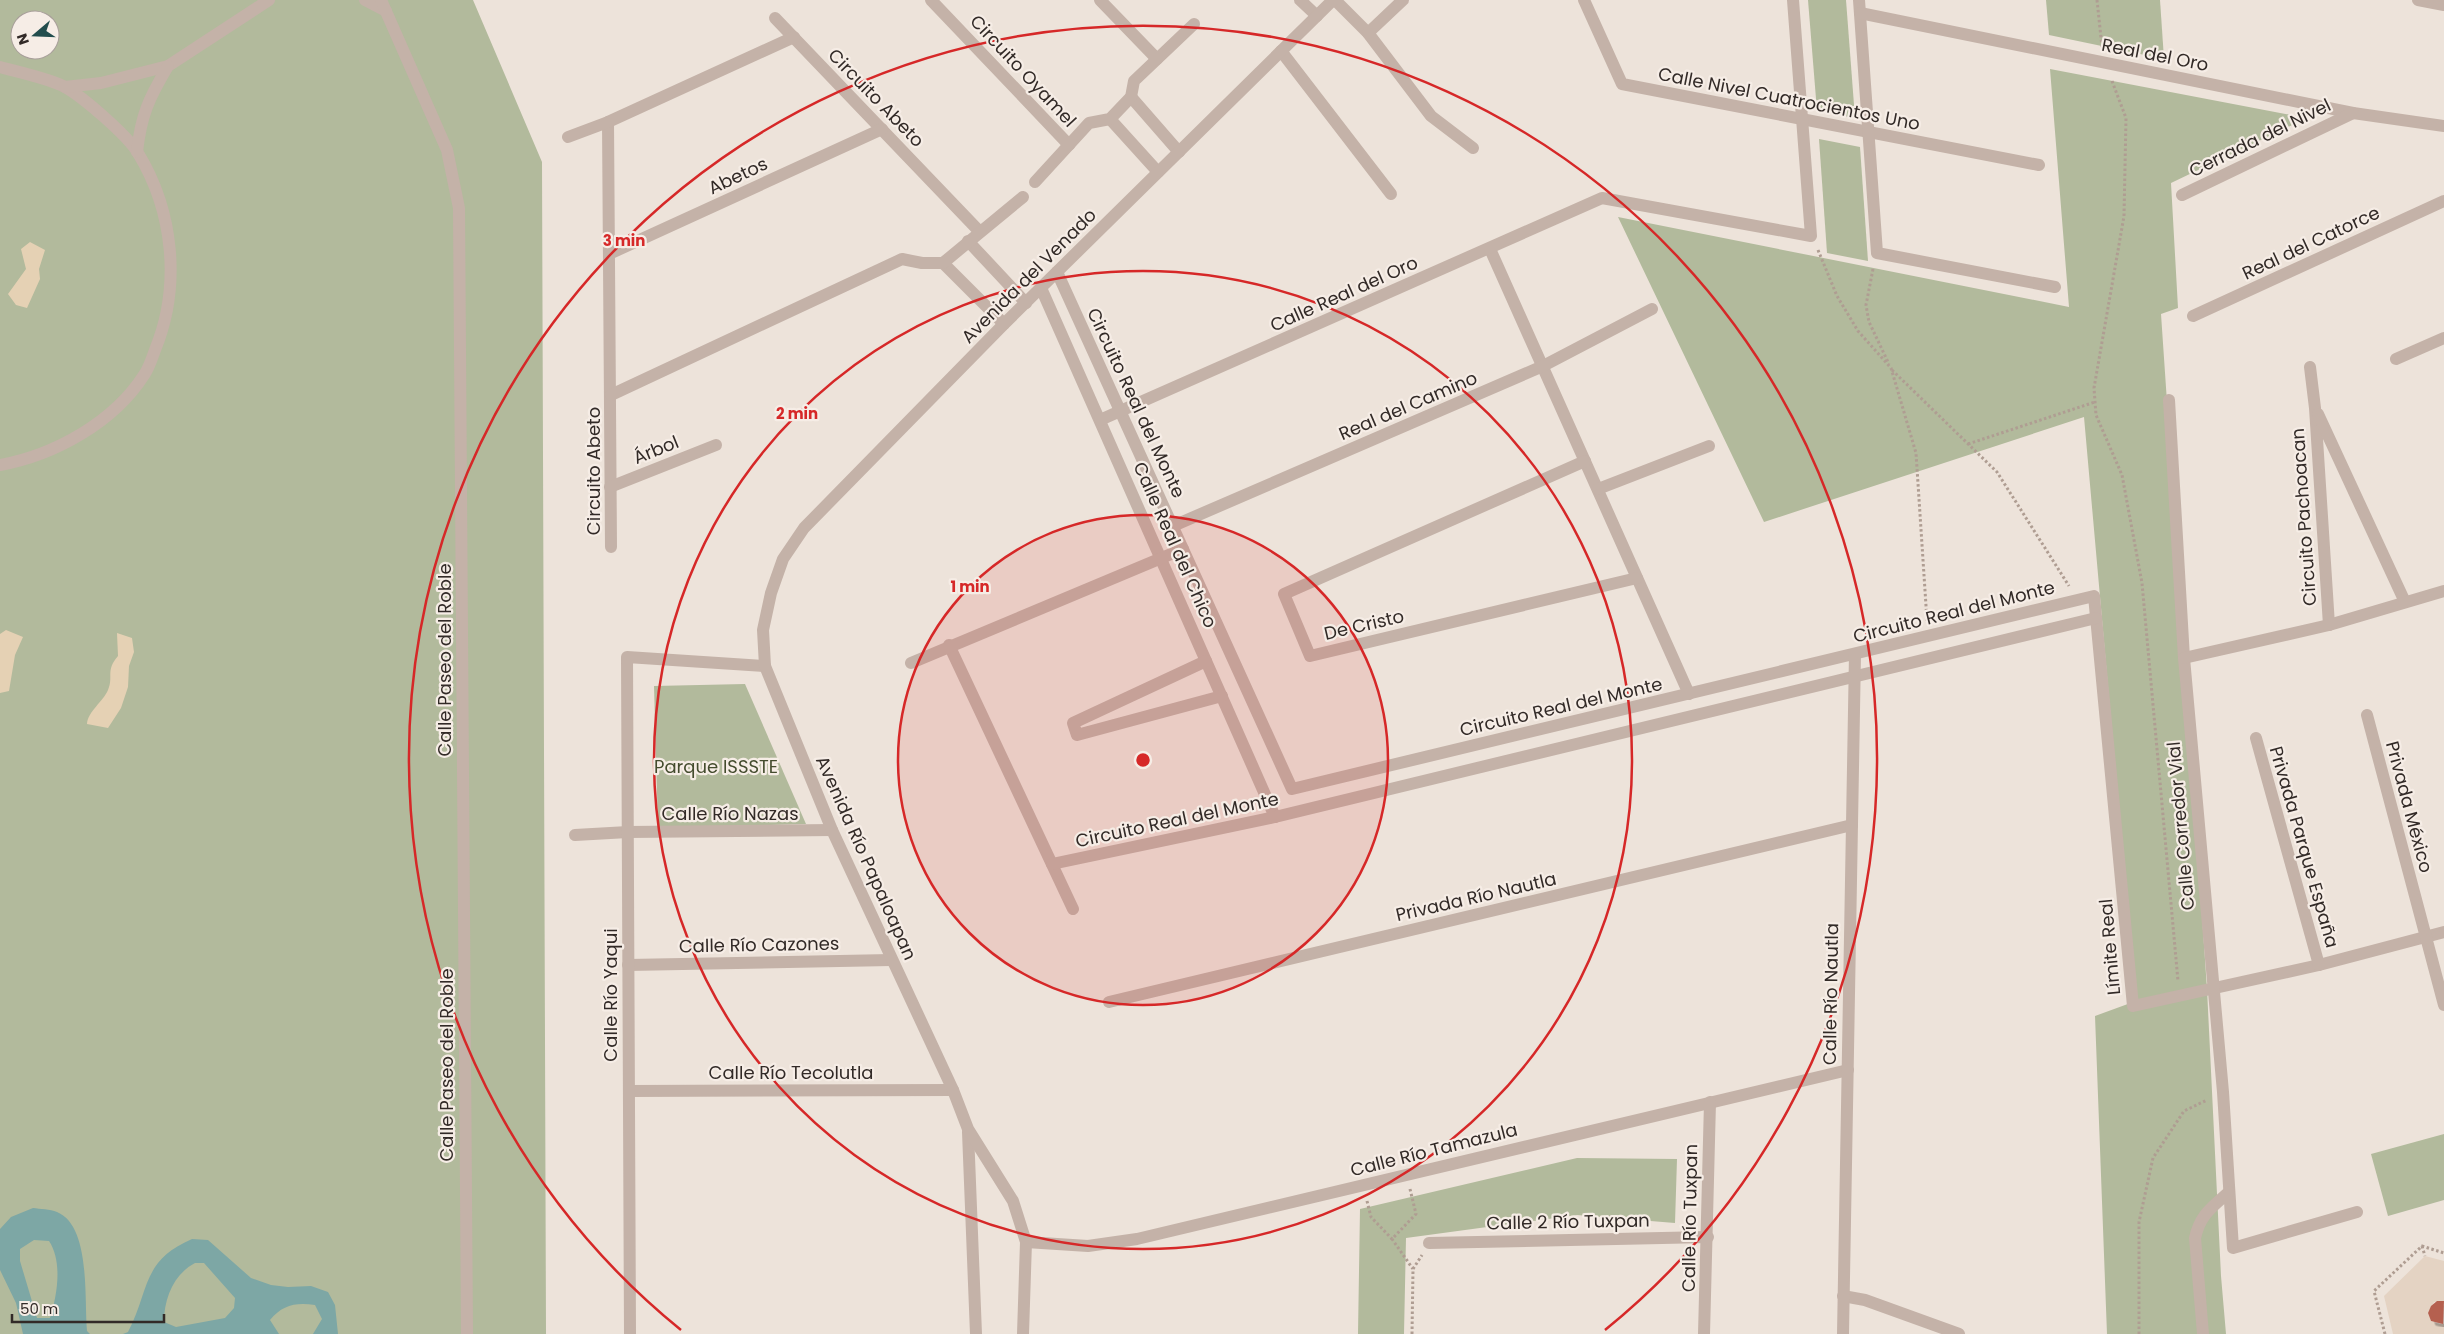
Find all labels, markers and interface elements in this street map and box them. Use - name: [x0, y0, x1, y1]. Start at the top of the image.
- street label: Circuito Oyamel: [965, 9, 1082, 132]
- north arrow: [10, 10, 60, 60]
- text: N: [12, 31, 34, 47]
- street label: Real del Oro: [2099, 32, 2211, 77]
- street label: Circuito Abeto: [823, 43, 930, 152]
- street label: Calle Nivel Cuatrocientos Uno: [1656, 61, 1922, 136]
- street label: Cerrada del Nivel: [2185, 92, 2335, 183]
- street label: Abetos: [704, 151, 772, 200]
- street label: Real del Catorce: [2238, 200, 2384, 285]
- street label: Avenida del Venado: [956, 203, 1102, 349]
- text: 3 min: [603, 230, 645, 251]
- street label: Calle Real del Oro: [1266, 250, 1422, 337]
- street label: Circuito Real del Monte: [1081, 304, 1192, 502]
- street label: Real del Camino: [1335, 365, 1481, 446]
- text: 2 min: [776, 403, 818, 424]
- street label: Circuito Abeto: [581, 407, 606, 535]
- street label: Circuito Pachoacan: [2285, 427, 2322, 607]
- street label: Árbol: [629, 429, 682, 470]
- street label: Calle Real del Chico: [1128, 458, 1223, 632]
- street label: Calle Paseo del Roble: [432, 563, 457, 757]
- street label: Circuito Real del Monte: [1850, 574, 2057, 649]
- text: 1 min: [950, 576, 990, 597]
- street label: De Cristo: [1322, 603, 1406, 646]
- street label: Circuito Real del Monte: [1457, 671, 1665, 742]
- street label: Privada México: [2380, 738, 2439, 875]
- street label: Calle Corredor Vial: [2161, 741, 2200, 911]
- street label: Privada Parque España: [2264, 743, 2345, 951]
- centre of rings: [1134, 751, 1152, 769]
- street label: Avenida Río Papaloapan: [810, 752, 923, 964]
- park label: Parque ISSSTE: [654, 754, 778, 779]
- street label: Circuito Real del Monte: [1073, 786, 1281, 853]
- street label: Calle Río Nazas: [661, 801, 799, 826]
- street label: Privada Río Nautla: [1393, 866, 1559, 927]
- street label: Límite Real: [2093, 898, 2126, 996]
- street label: Calle Río Nautla: [1817, 923, 1844, 1065]
- street label: Calle Río Yaqui: [598, 928, 623, 1062]
- street label: Calle Río Cazones: [679, 931, 839, 958]
- street label: Calle Paseo del Roble: [434, 968, 459, 1162]
- street label: Calle Río Tecolutla: [708, 1060, 874, 1085]
- street label: Calle Río Tamazula: [1348, 1117, 1520, 1182]
- street label: Calle Río Tuxpan: [1676, 1144, 1703, 1292]
- street label: Calle 2 Río Tuxpan: [1486, 1208, 1650, 1235]
- scale bar: [12, 1292, 165, 1324]
- text: 50 m: [20, 1298, 58, 1319]

